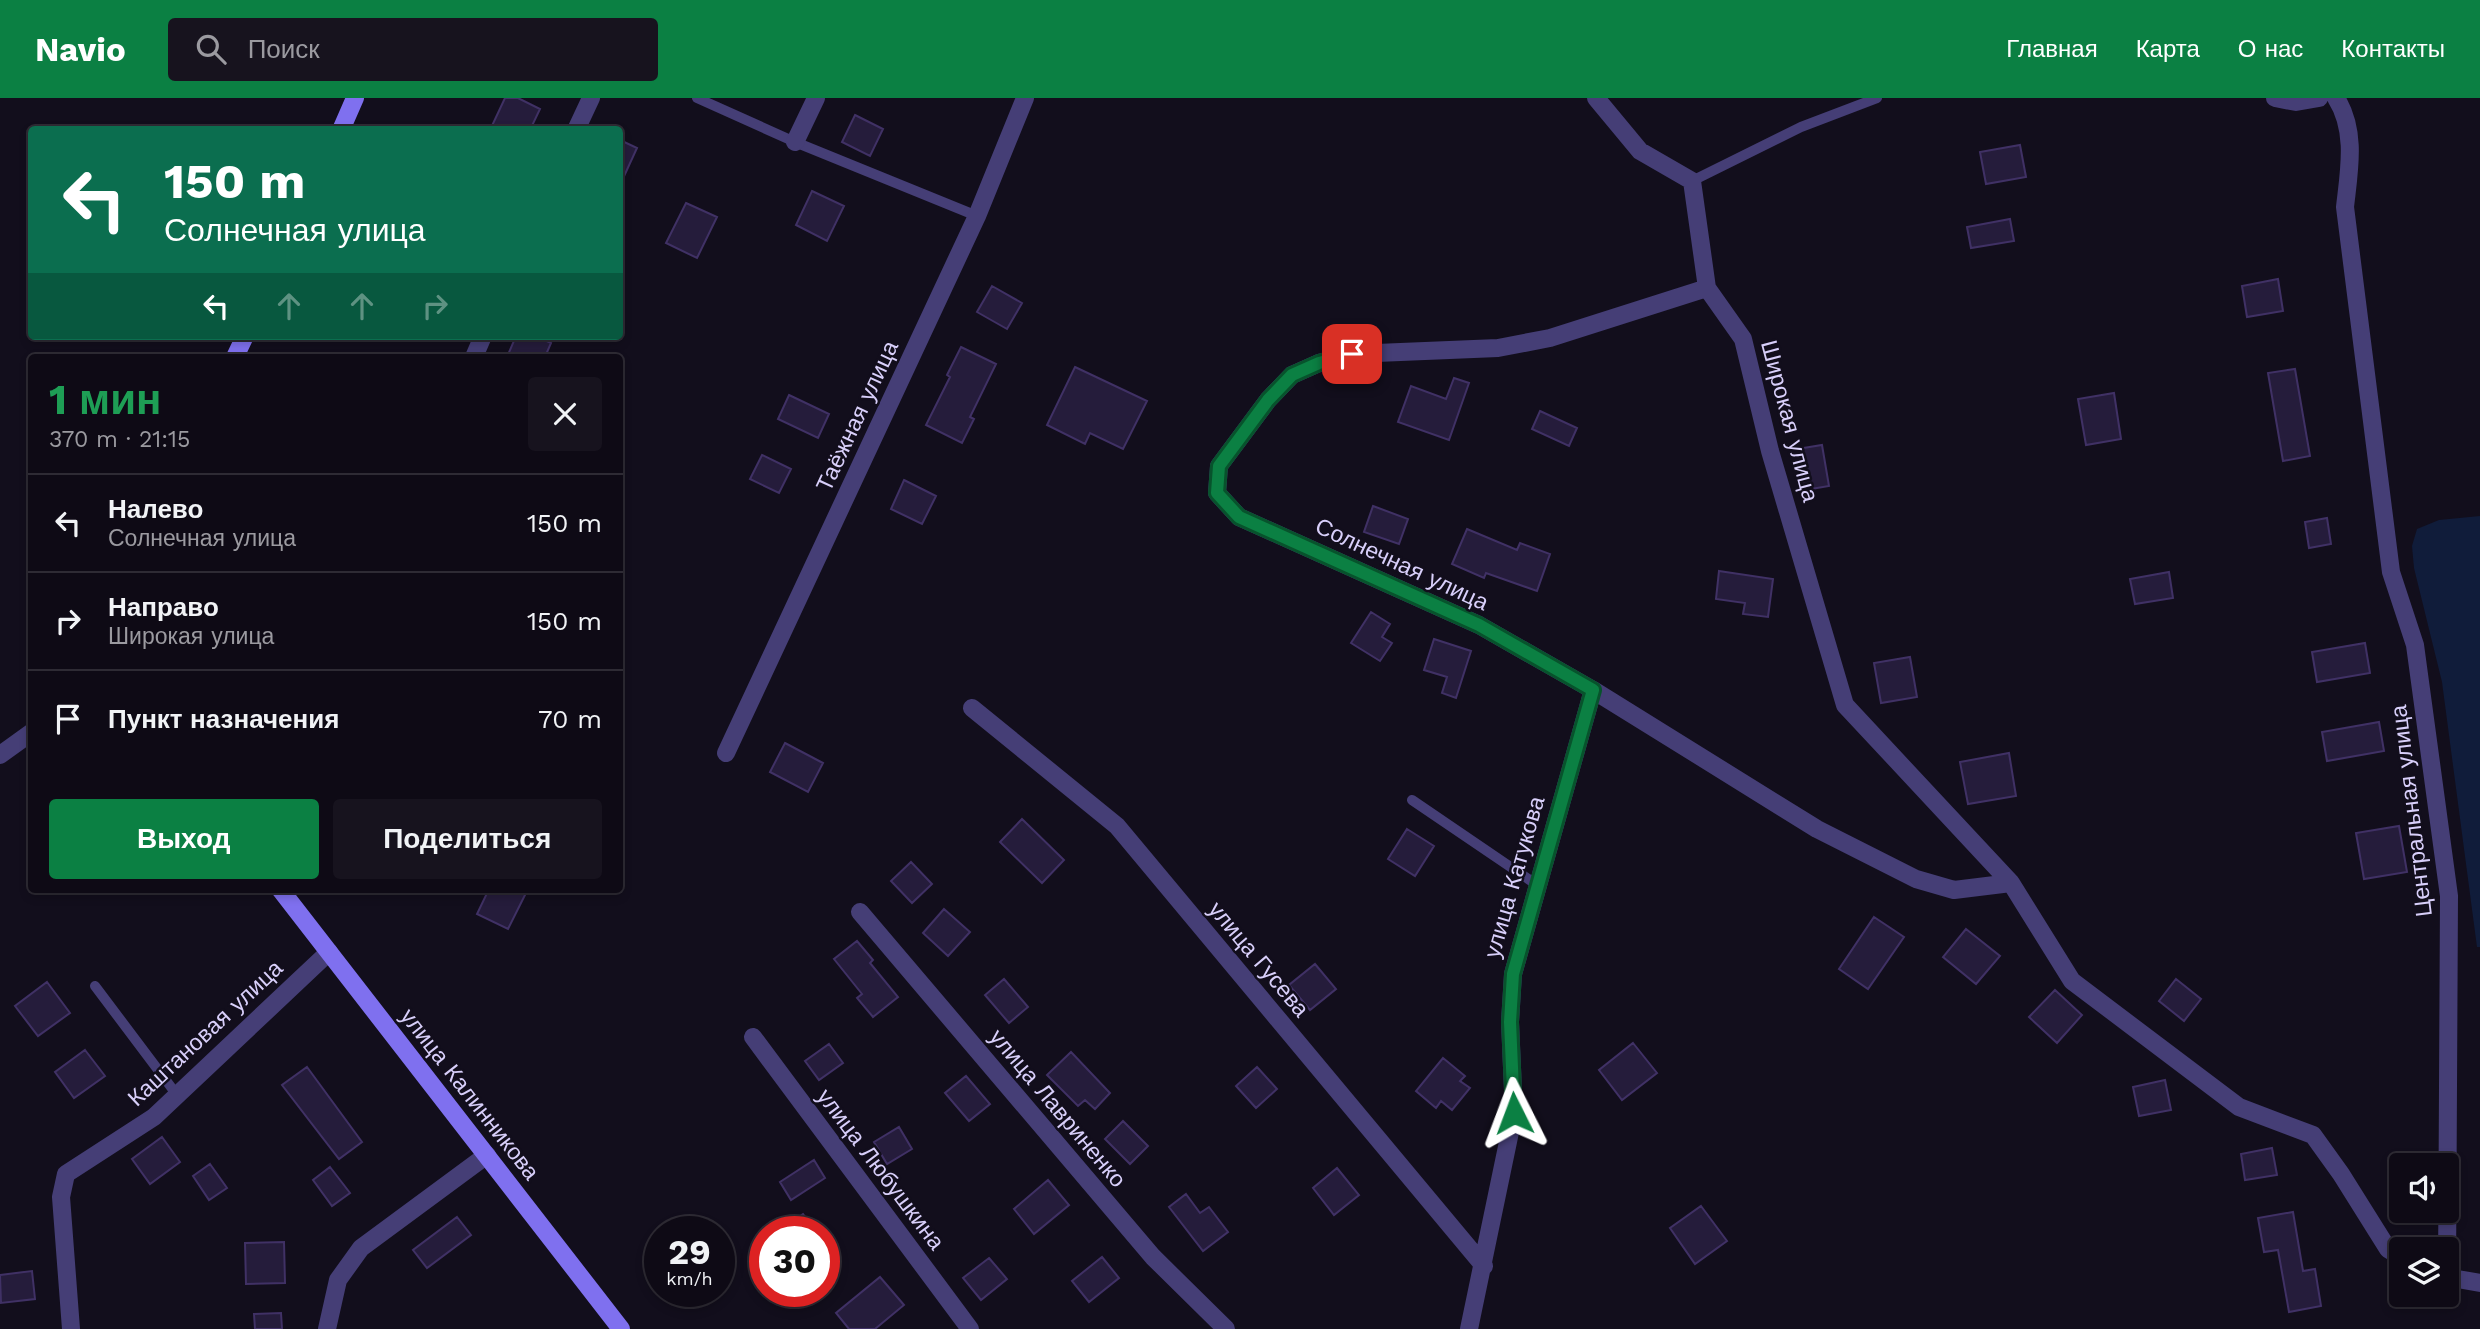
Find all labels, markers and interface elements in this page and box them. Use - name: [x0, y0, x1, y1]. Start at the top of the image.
- search box: [168, 18, 658, 81]
- text: Navio: [35, 30, 126, 69]
- icon: search: [192, 30, 230, 68]
- text: Поиск: [248, 34, 320, 64]
- text: Главная: [2006, 35, 2098, 63]
- text: Карта: [2136, 35, 2200, 63]
- text: О нас: [2238, 35, 2303, 63]
- text: Контакты: [2341, 35, 2445, 63]
- text: 150 m: [164, 152, 305, 210]
- icon: left: [49, 154, 140, 245]
- text: Солнечная улица: [164, 211, 426, 249]
- icon: left: [197, 287, 235, 325]
- icon: ahead: [270, 287, 308, 325]
- icon: ahead: [343, 287, 381, 325]
- icon: right: [416, 287, 454, 325]
- pin: [1322, 324, 1382, 384]
- icon: arrive: [1333, 335, 1371, 373]
- street label: Таёжная улица: [811, 336, 904, 496]
- street label: Широкая улица: [1755, 337, 1824, 505]
- text: 1 мин: [49, 375, 161, 424]
- button: close: [528, 377, 602, 451]
- text: 370 m · 21:15: [49, 426, 190, 453]
- text: Налево: [108, 494, 203, 524]
- icon: left: [49, 504, 87, 542]
- text: 150 m: [527, 508, 602, 538]
- street label: Солнечная улица: [1311, 512, 1493, 617]
- text: Солнечная улица: [108, 525, 296, 552]
- text: Направо: [108, 592, 219, 622]
- icon: right: [49, 602, 87, 640]
- text: 150 m: [527, 606, 602, 636]
- text: Широкая улица: [108, 623, 274, 650]
- icon: arrive: [49, 700, 87, 738]
- street label: Центральная улица: [2385, 703, 2438, 918]
- text: Пункт назначения: [108, 704, 339, 734]
- text: 70 m: [538, 704, 602, 734]
- street label: улица Катукова: [1478, 793, 1551, 961]
- button: Выход: [49, 799, 319, 879]
- button: Поделиться: [333, 799, 602, 879]
- street label: улица Гусева: [1203, 896, 1315, 1023]
- street label: Каштановая улица: [122, 955, 288, 1112]
- street label: улица Калинникова: [394, 1003, 545, 1185]
- street label: улица Лавриненко: [984, 1024, 1132, 1193]
- position arrow: [1477, 1076, 1551, 1150]
- street label: улица Любушкина: [811, 1084, 950, 1255]
- map controls: [2389, 1153, 2459, 1307]
- button: sound: [2389, 1153, 2459, 1223]
- speed limit sign: 30: [749, 1216, 840, 1307]
- text: 29: [668, 1231, 711, 1273]
- button: layers: [2389, 1237, 2459, 1307]
- text: km/h: [666, 1268, 713, 1289]

